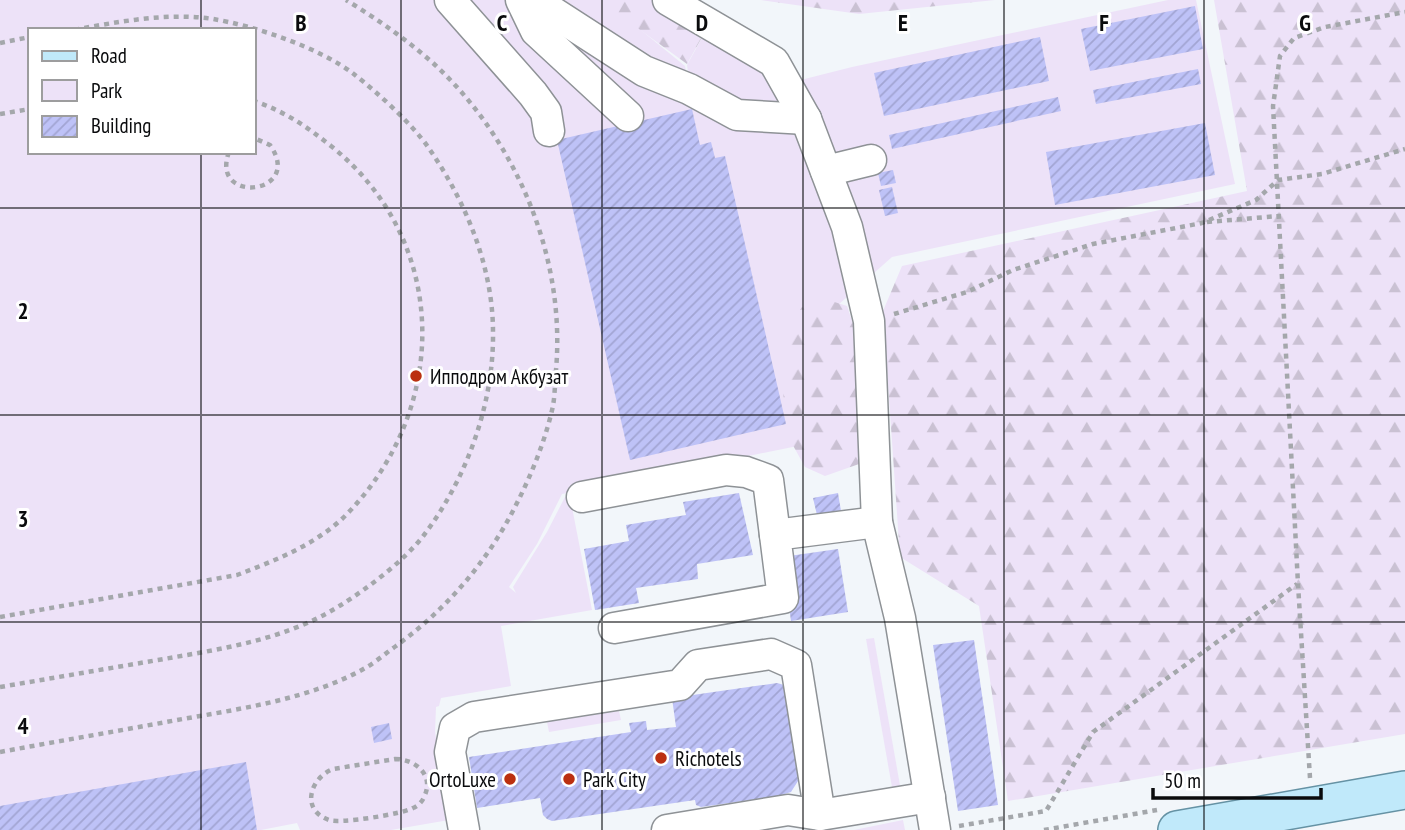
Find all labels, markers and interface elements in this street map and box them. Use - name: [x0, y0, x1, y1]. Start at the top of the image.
- text: B: [295, 8, 307, 37]
- text: C: [497, 8, 508, 37]
- text: D: [696, 8, 708, 37]
- text: E: [898, 8, 908, 37]
- text: F: [1099, 8, 1109, 37]
- text: G: [1299, 8, 1311, 37]
- legend: [28, 28, 256, 154]
- text: Road: [91, 42, 127, 69]
- text: Park: [91, 77, 122, 104]
- text: Building: [91, 112, 151, 139]
- text: 2: [18, 296, 29, 325]
- place label: Ипподром Акбузат: [430, 363, 568, 390]
- marker: Ипподром Акбузат: [408, 368, 424, 384]
- text: 3: [18, 504, 29, 533]
- text: 4: [18, 711, 29, 740]
- place label: Richotels: [675, 745, 742, 772]
- marker: Richotels: [653, 750, 669, 766]
- scale bar: [1153, 756, 1321, 800]
- place label: OrtoLuxe: [429, 766, 496, 793]
- place label: Park City: [583, 766, 646, 793]
- text: 50 m: [1164, 767, 1201, 794]
- marker: OrtoLuxe: [502, 771, 518, 787]
- marker: Park City: [561, 771, 577, 787]

